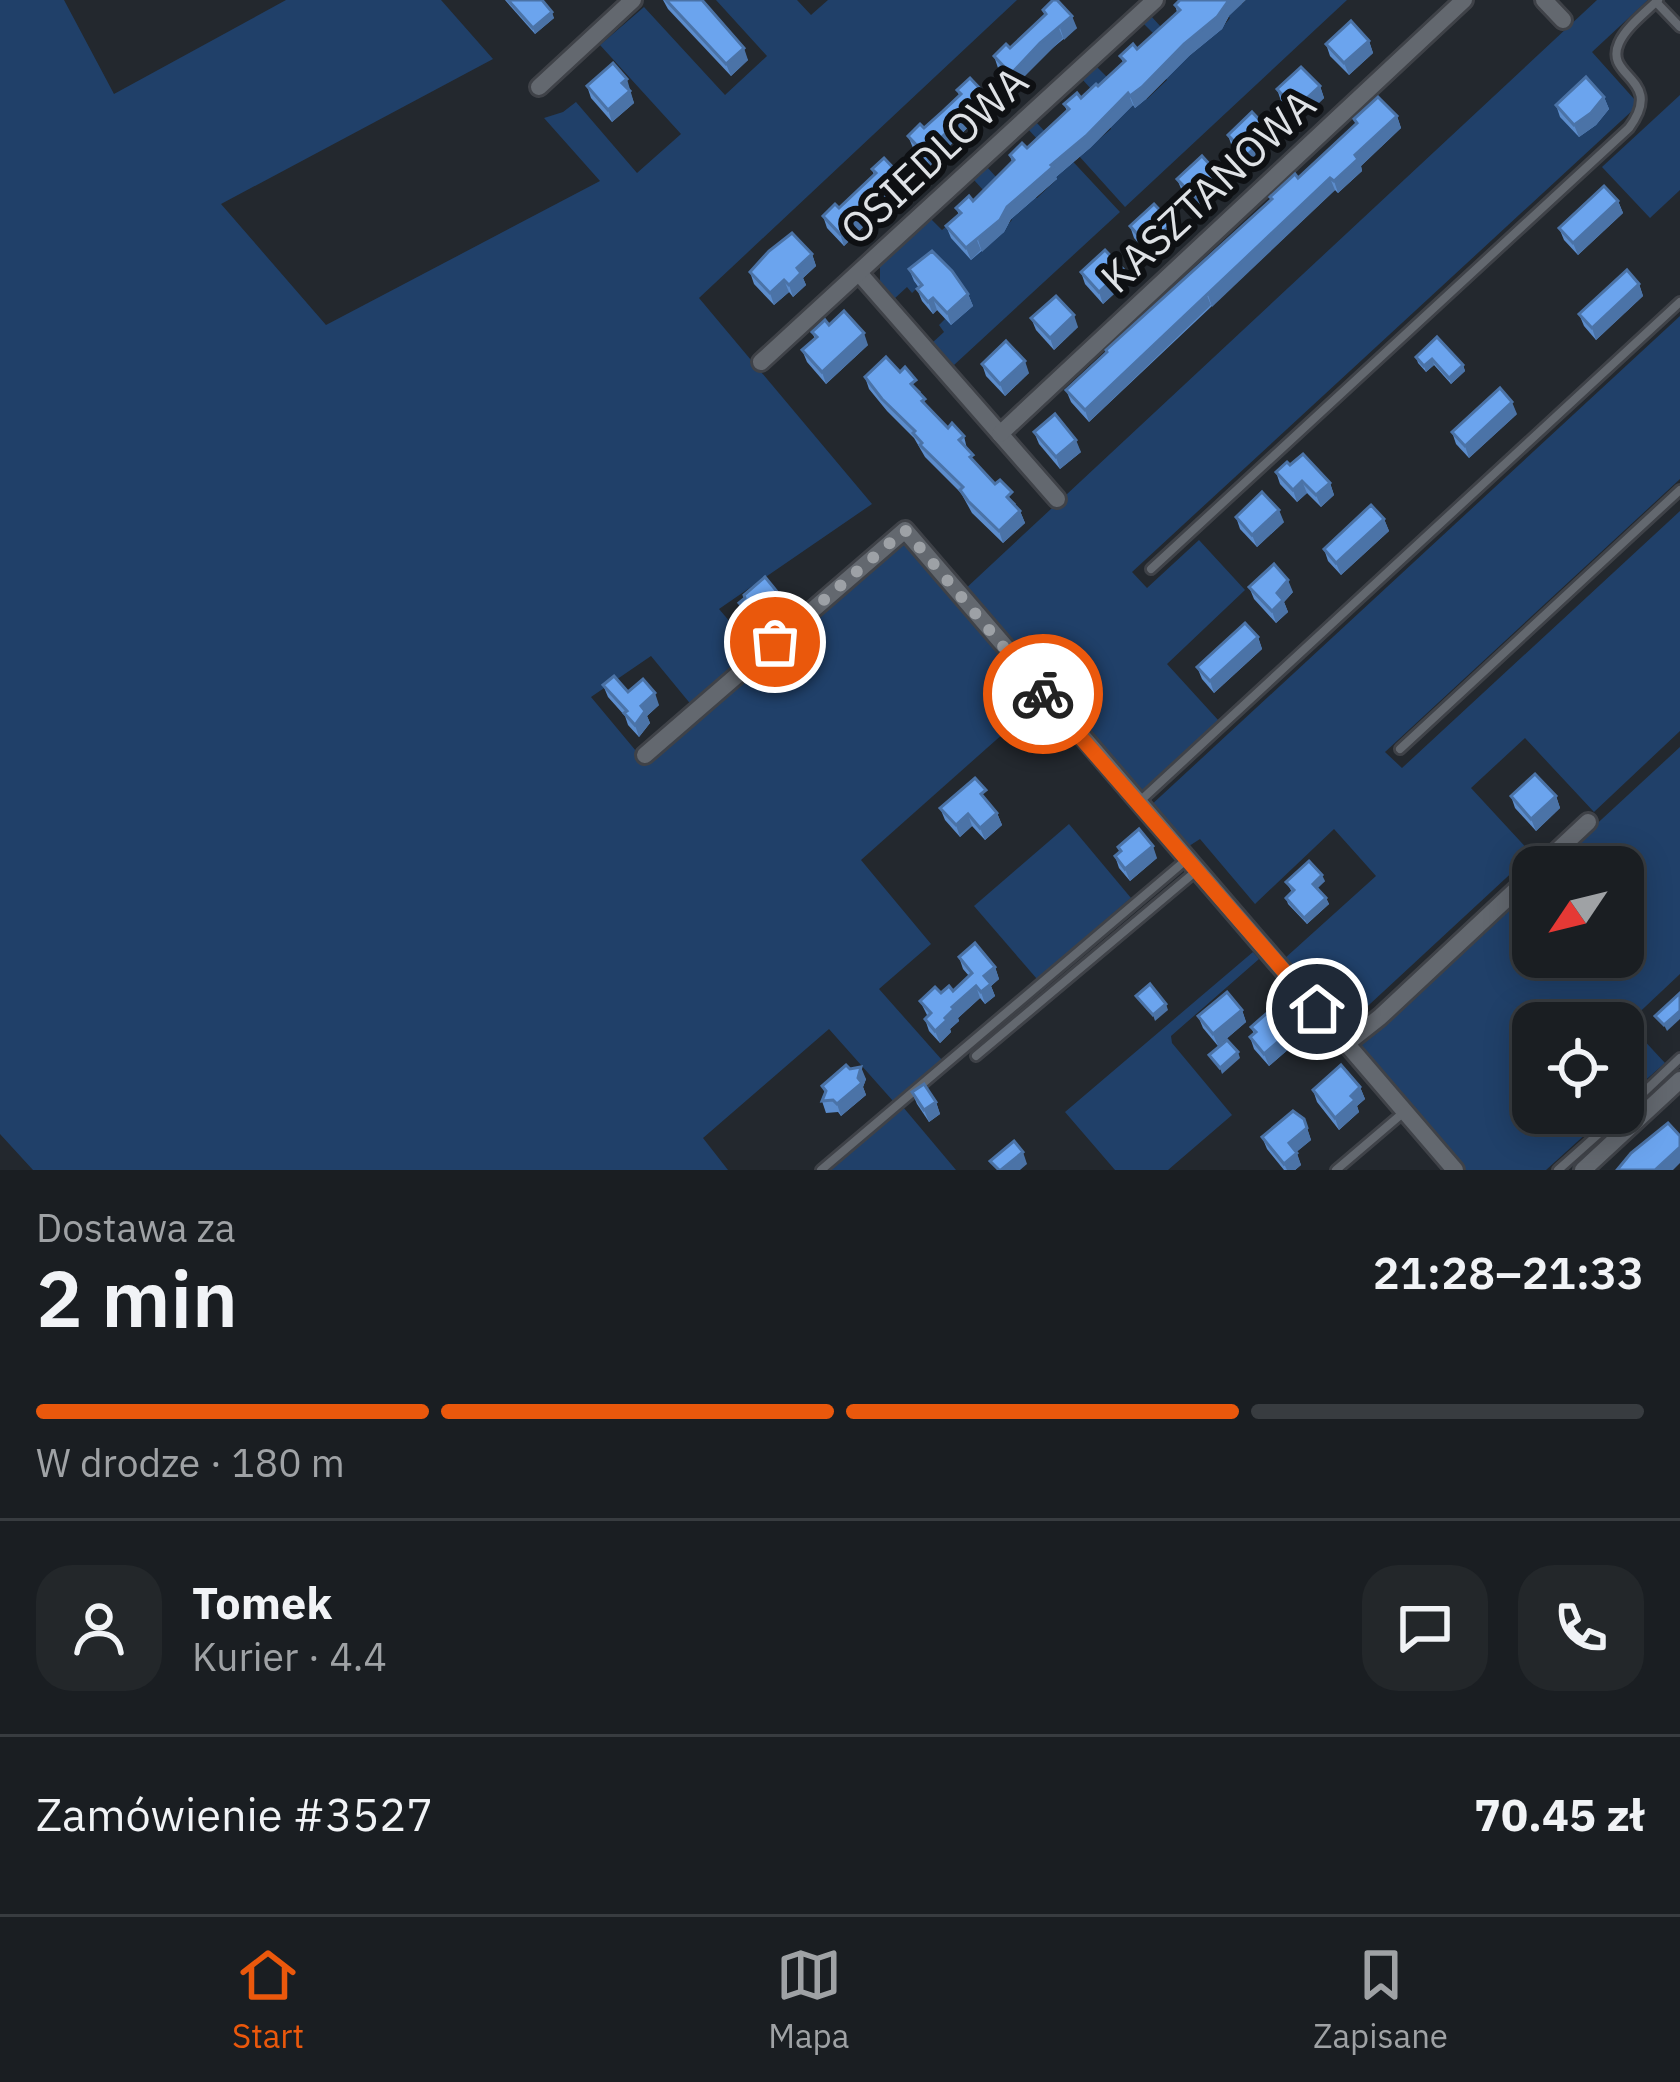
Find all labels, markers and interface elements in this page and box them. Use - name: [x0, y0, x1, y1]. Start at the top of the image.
- street label: OSIEDLOWA: [828, 54, 1039, 256]
- street label: KASZTANOWA: [1089, 77, 1327, 304]
- pin: [724, 591, 826, 693]
- icon: bag: [742, 609, 808, 675]
- courier: [983, 634, 1103, 754]
- icon: bike: [1010, 661, 1076, 727]
- north arrow: [1512, 846, 1644, 978]
- map controls: [1512, 846, 1644, 1134]
- pin: [1266, 958, 1368, 1060]
- icon: home: [1284, 976, 1350, 1042]
- button: locate: [1512, 1002, 1644, 1134]
- text: Dostawa za: [36, 1202, 236, 1253]
- text: 21:28–21:33: [1373, 1243, 1644, 1301]
- text: 2 min: [36, 1247, 238, 1348]
- text: W drodze · 180 m: [36, 1437, 345, 1488]
- button: person: [36, 1565, 162, 1691]
- button: chat: [1362, 1565, 1488, 1691]
- button: phone: [1518, 1565, 1644, 1691]
- text: Tomek: [192, 1573, 332, 1631]
- text: Kurier · 4.4: [192, 1631, 387, 1682]
- text: Zamówienie #3527: [36, 1785, 433, 1843]
- text: 70.45 zł: [1474, 1785, 1644, 1843]
- tab: Start: [232, 1942, 304, 2057]
- tab: Mapa: [768, 1942, 849, 2057]
- tab: Zapisane: [1313, 1942, 1448, 2057]

